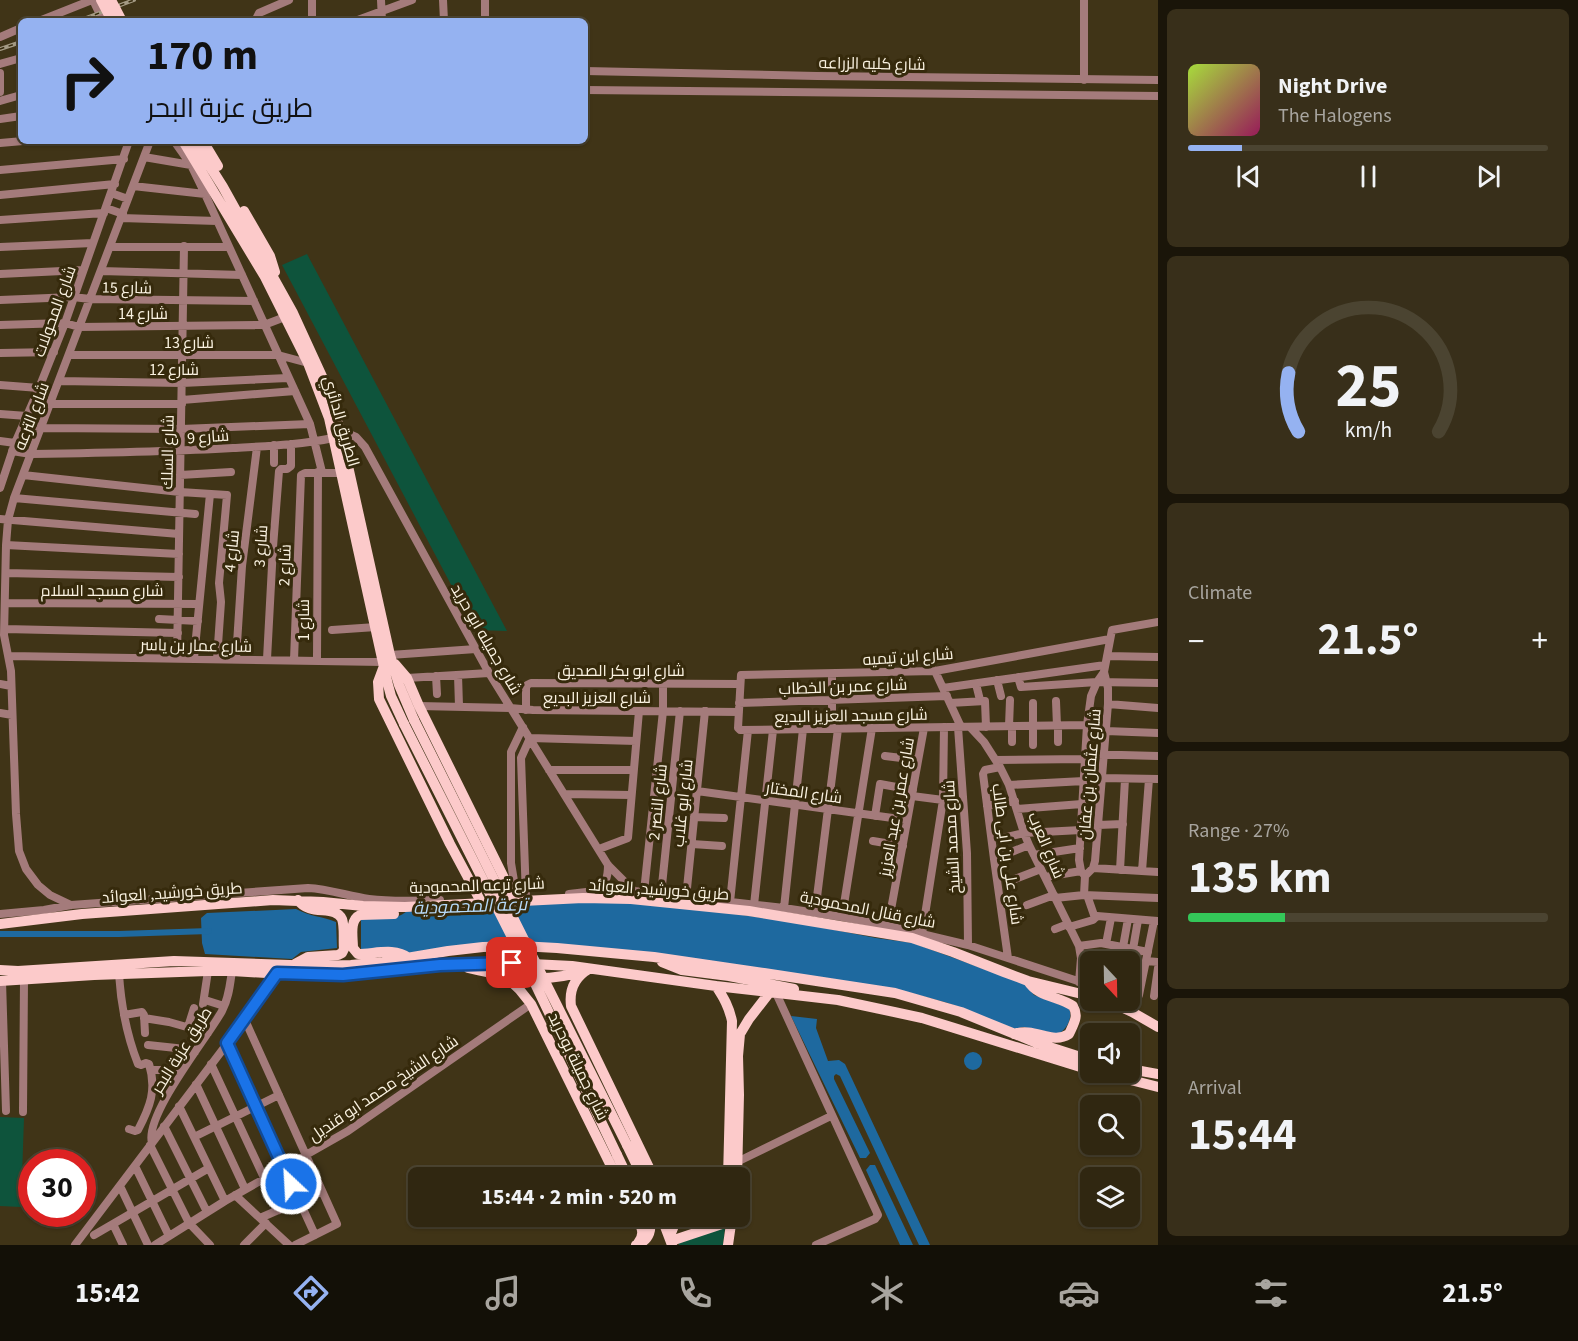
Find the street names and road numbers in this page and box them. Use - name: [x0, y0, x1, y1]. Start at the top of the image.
- street label: شارع كليه الزراعه: [818, 52, 926, 76]
- street label: شارع المحولات: [28, 263, 82, 360]
- street label: شارع 15: [102, 277, 152, 299]
- street label: شارع 14: [118, 303, 168, 325]
- street label: شارع 13: [164, 332, 214, 354]
- street label: شارع 12: [149, 359, 199, 381]
- street label: الطريق الدائري: [316, 373, 365, 470]
- street label: شارع الترعه: [9, 379, 55, 454]
- street label: شارع السلك: [156, 415, 180, 490]
- street label: شارع 9: [186, 425, 230, 449]
- street label: شارع 3: [249, 524, 273, 568]
- street label: شارع 4: [219, 529, 245, 573]
- street label: شارع 2: [273, 544, 297, 586]
- street label: شارع مسجد السلام: [41, 580, 163, 602]
- street label: شارع جميله ابو حريد: [445, 580, 527, 699]
- street label: شارع 1: [293, 599, 315, 641]
- street label: شارع عمار بن ياسر: [139, 634, 252, 658]
- street label: شارع ابن تيميه: [862, 643, 954, 671]
- street label: شارع ابو بكر الصديق: [557, 660, 685, 682]
- street label: شارع عمر بن الخطاب: [778, 674, 908, 700]
- street label: شارع العزيز البديع: [543, 687, 651, 709]
- street label: شارع مسجد العزيز البديع: [774, 704, 928, 728]
- street label: شارع عثمان بن عفان: [1073, 708, 1107, 841]
- street label: شارع عمر بن عبد العزيز: [874, 736, 920, 880]
- street label: شارع ابو غلاب: [667, 758, 699, 848]
- street label: شارع النصر 2: [643, 763, 673, 841]
- street label: شارع المختار: [763, 777, 844, 809]
- street label: شارع محمد الشيخ: [938, 780, 966, 894]
- street label: شارع على بن ابى طالب: [986, 782, 1028, 926]
- street label: شارع العرب: [1022, 809, 1070, 882]
- street label: شارع ترعه المحمودية: [409, 873, 545, 899]
- street label: طريق خورشيد, العوائد: [588, 874, 730, 906]
- street label: طريق خورشيد, العوائد: [101, 877, 243, 909]
- street label: شارع قنال المحمودية: [798, 886, 937, 934]
- street label: طريق عزبة البحر: [146, 1003, 217, 1099]
- street label: شارع جميلة بوحريد: [543, 1009, 614, 1124]
- street label: شارع الشيخ محمد ابو قنديل: [304, 1030, 463, 1147]

